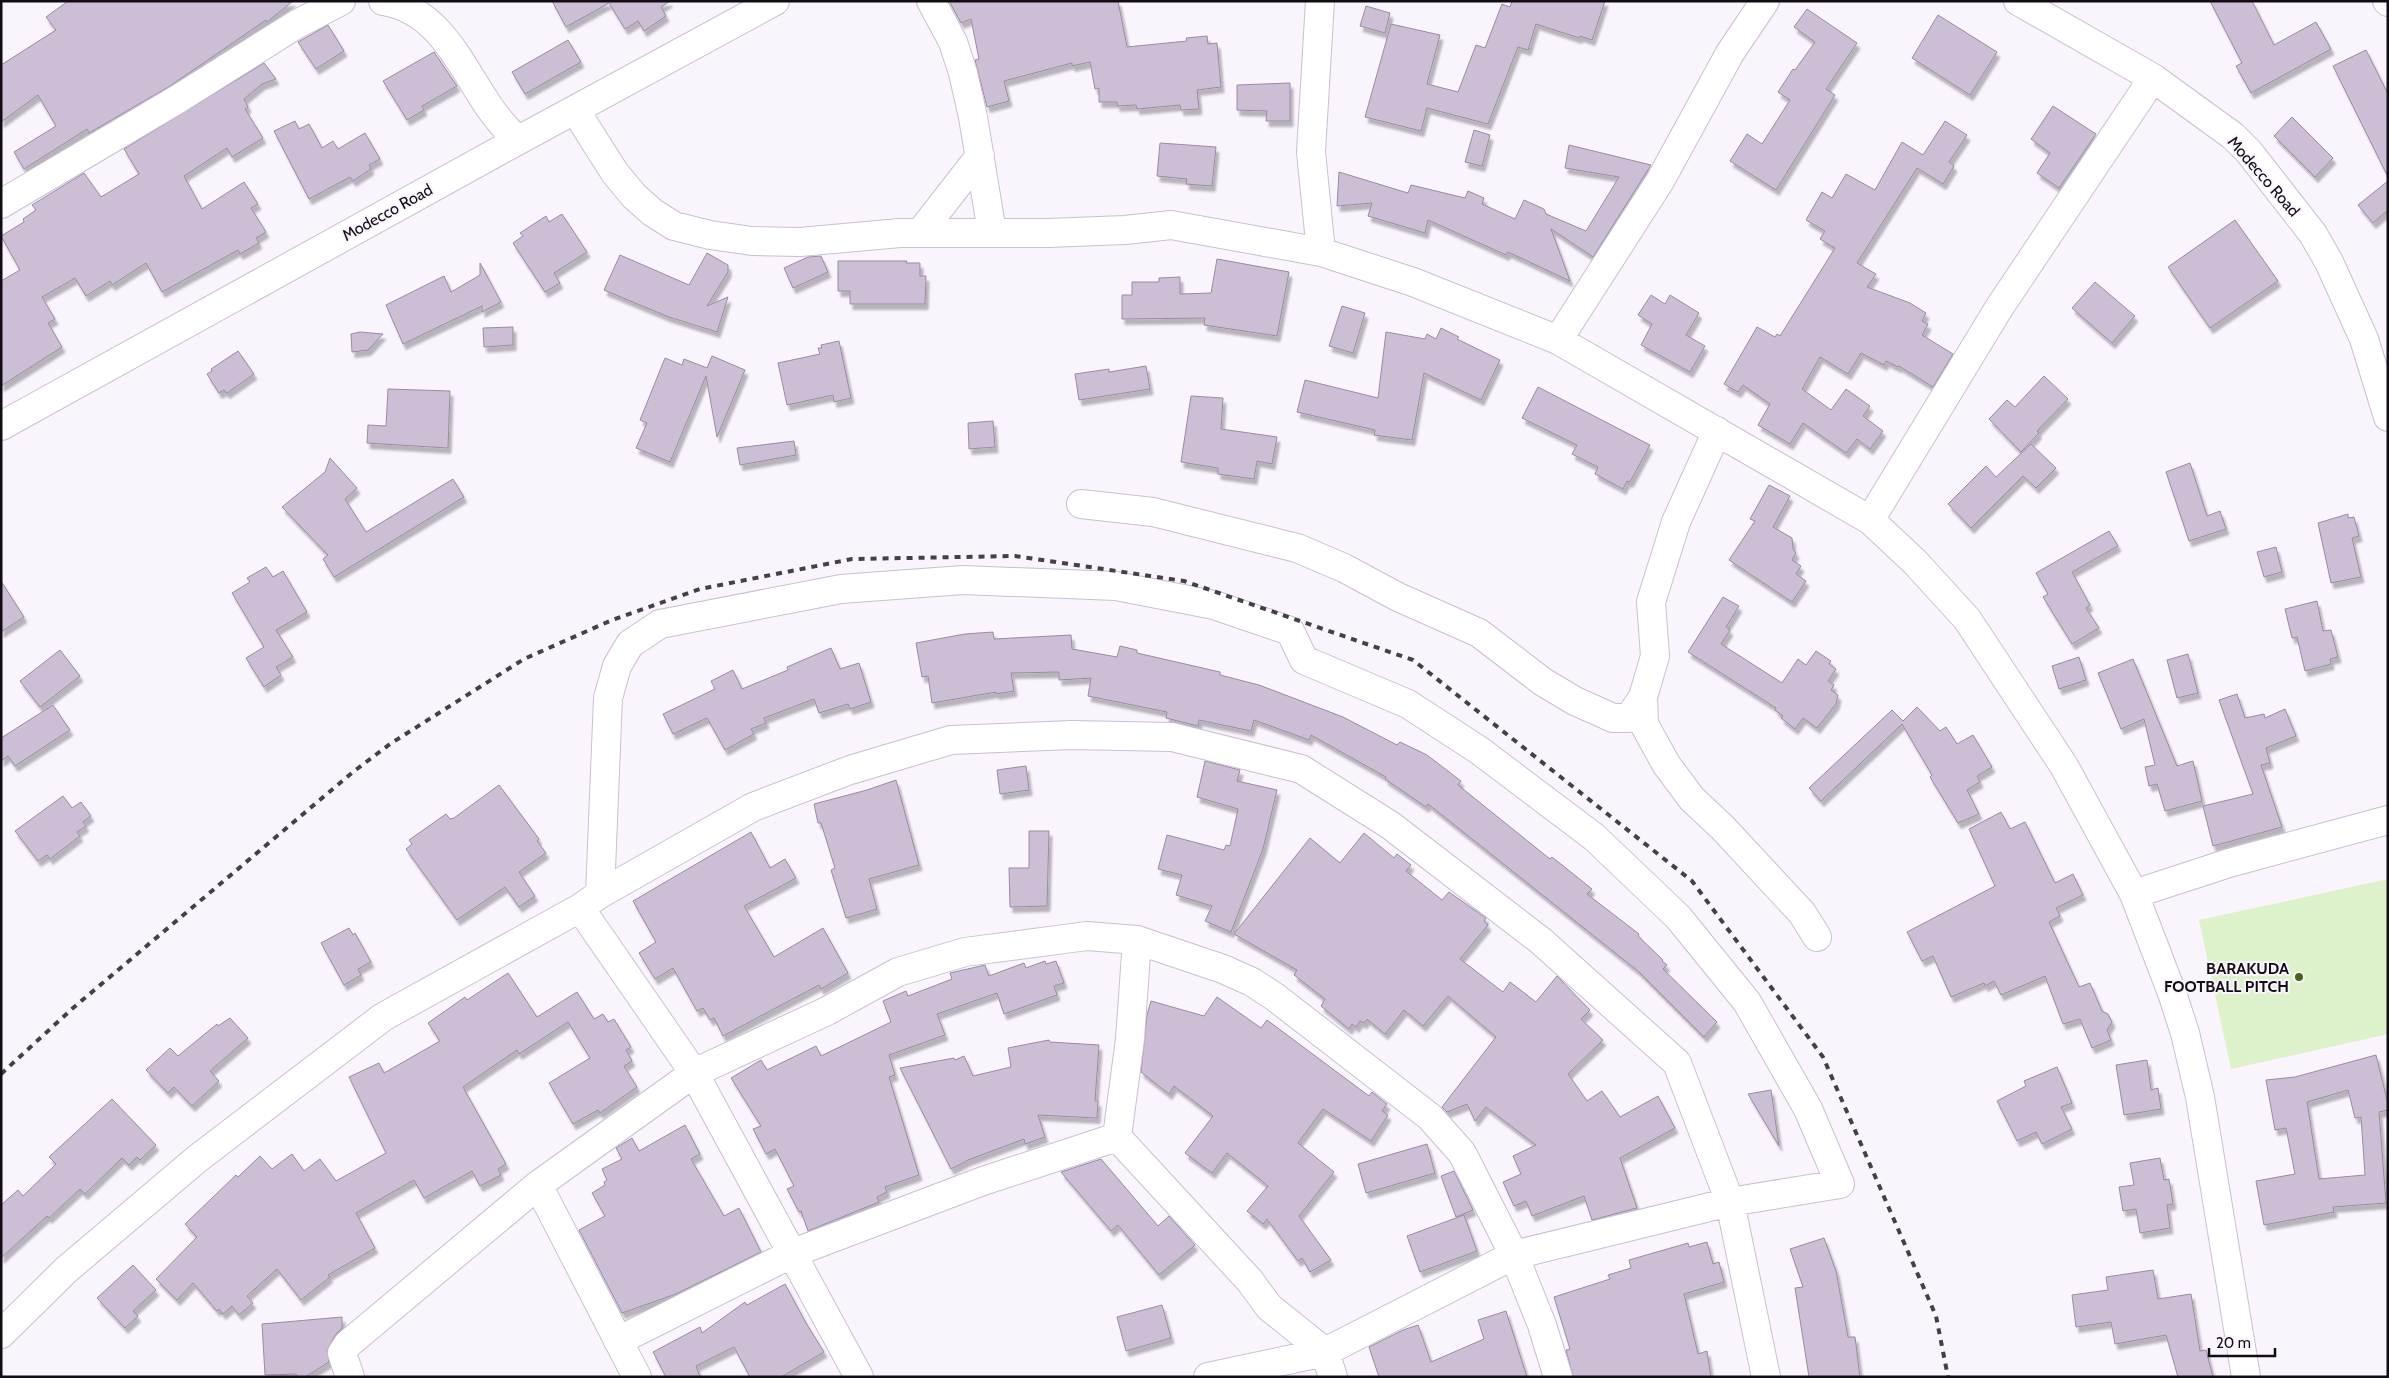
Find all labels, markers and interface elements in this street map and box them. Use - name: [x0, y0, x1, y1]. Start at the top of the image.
- street label: Modecco Road: [2224, 132, 2304, 220]
- street label: Modecco Road: [339, 180, 436, 245]
- place label: BARAKUDA FOOTBALL PITCH: [2164, 959, 2289, 996]
- marker: BARAKUDA FOOTBALL PITCH: [2293, 971, 2305, 983]
- scale bar: [2209, 1326, 2275, 1358]
- text: 20 m: [2216, 1334, 2251, 1352]

